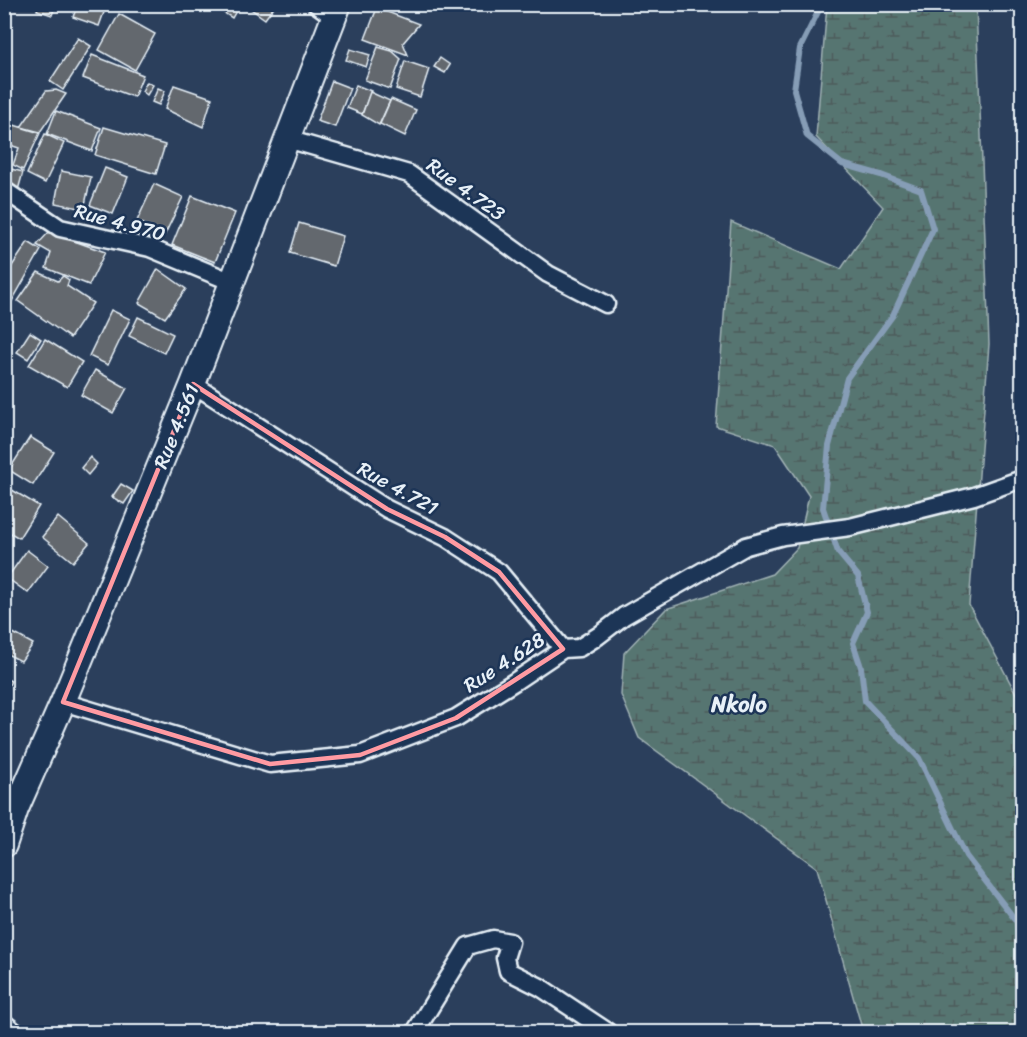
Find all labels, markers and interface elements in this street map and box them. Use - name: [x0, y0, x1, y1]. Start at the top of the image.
- street label: Rue 4.723: [419, 149, 513, 230]
- street label: Rue 4.970: [70, 194, 169, 251]
- street label: Rue 4.561: [144, 378, 209, 474]
- street label: Rue 4.721: [351, 452, 445, 525]
- street label: Rue 4.628: [456, 623, 552, 702]
- district label: Nkolo: [710, 685, 768, 724]

